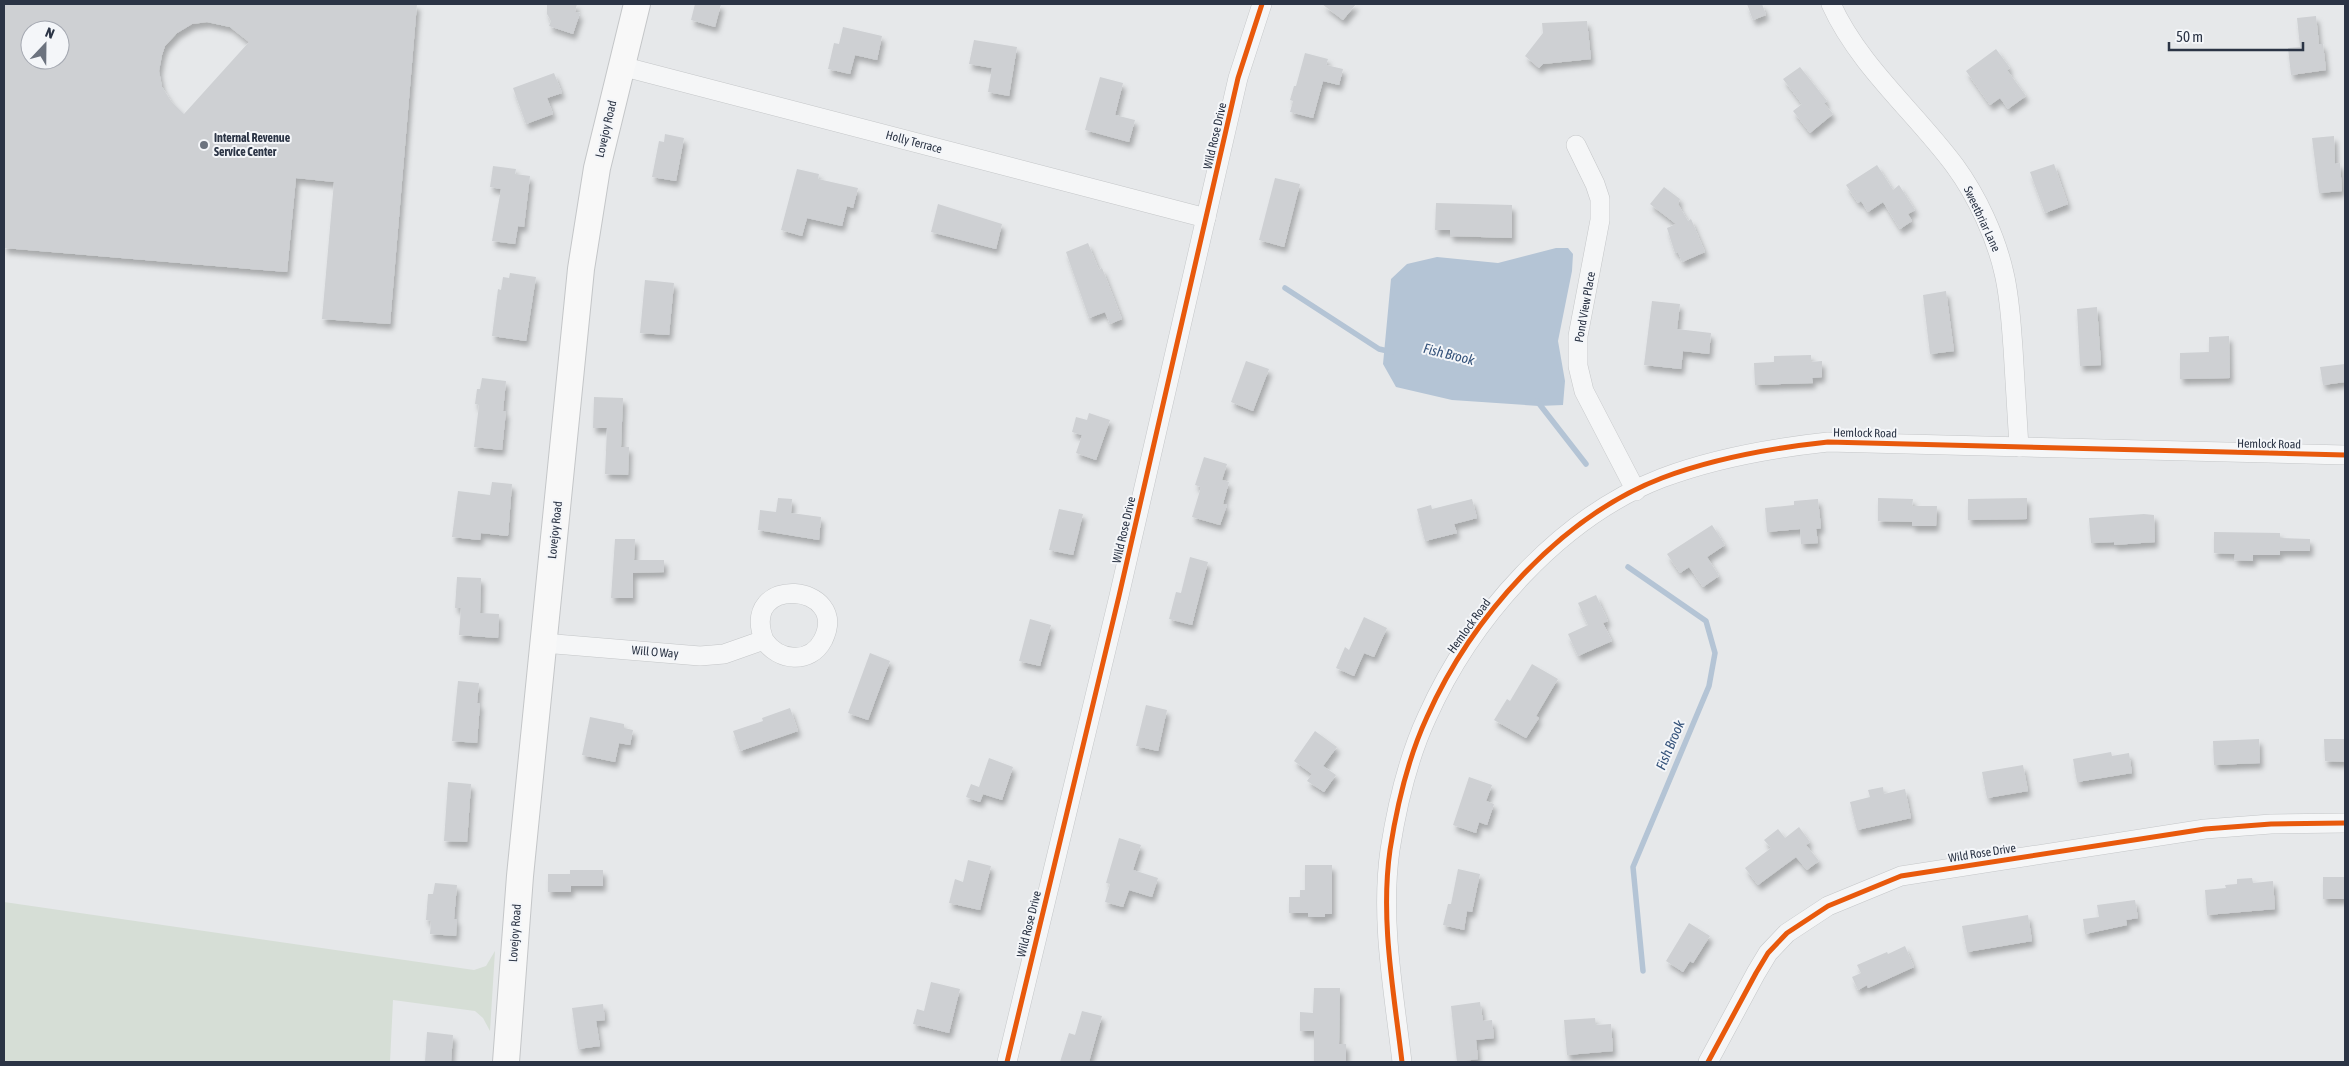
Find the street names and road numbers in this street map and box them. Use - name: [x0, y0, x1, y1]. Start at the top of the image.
- street label: Lovejoy Road: [593, 99, 619, 159]
- street label: Wild Rose Drive: [1201, 101, 1229, 171]
- street label: Holly Terrace: [884, 128, 944, 156]
- street label: Sweetbriar Lane: [1961, 184, 2003, 254]
- street label: Pond View Place: [1572, 270, 1598, 344]
- street label: Hemlock Road: [1833, 425, 1897, 441]
- street label: Hemlock Road: [2237, 436, 2301, 452]
- street label: Wild Rose Drive: [1110, 495, 1138, 565]
- street label: Lovejoy Road: [545, 500, 565, 560]
- street label: Hemlock Road: [1445, 596, 1493, 656]
- street label: Will O Way: [631, 643, 679, 661]
- street label: Wild Rose Drive: [1947, 841, 2017, 865]
- street label: Wild Rose Drive: [1014, 889, 1044, 959]
- street label: Lovejoy Road: [506, 903, 524, 963]

